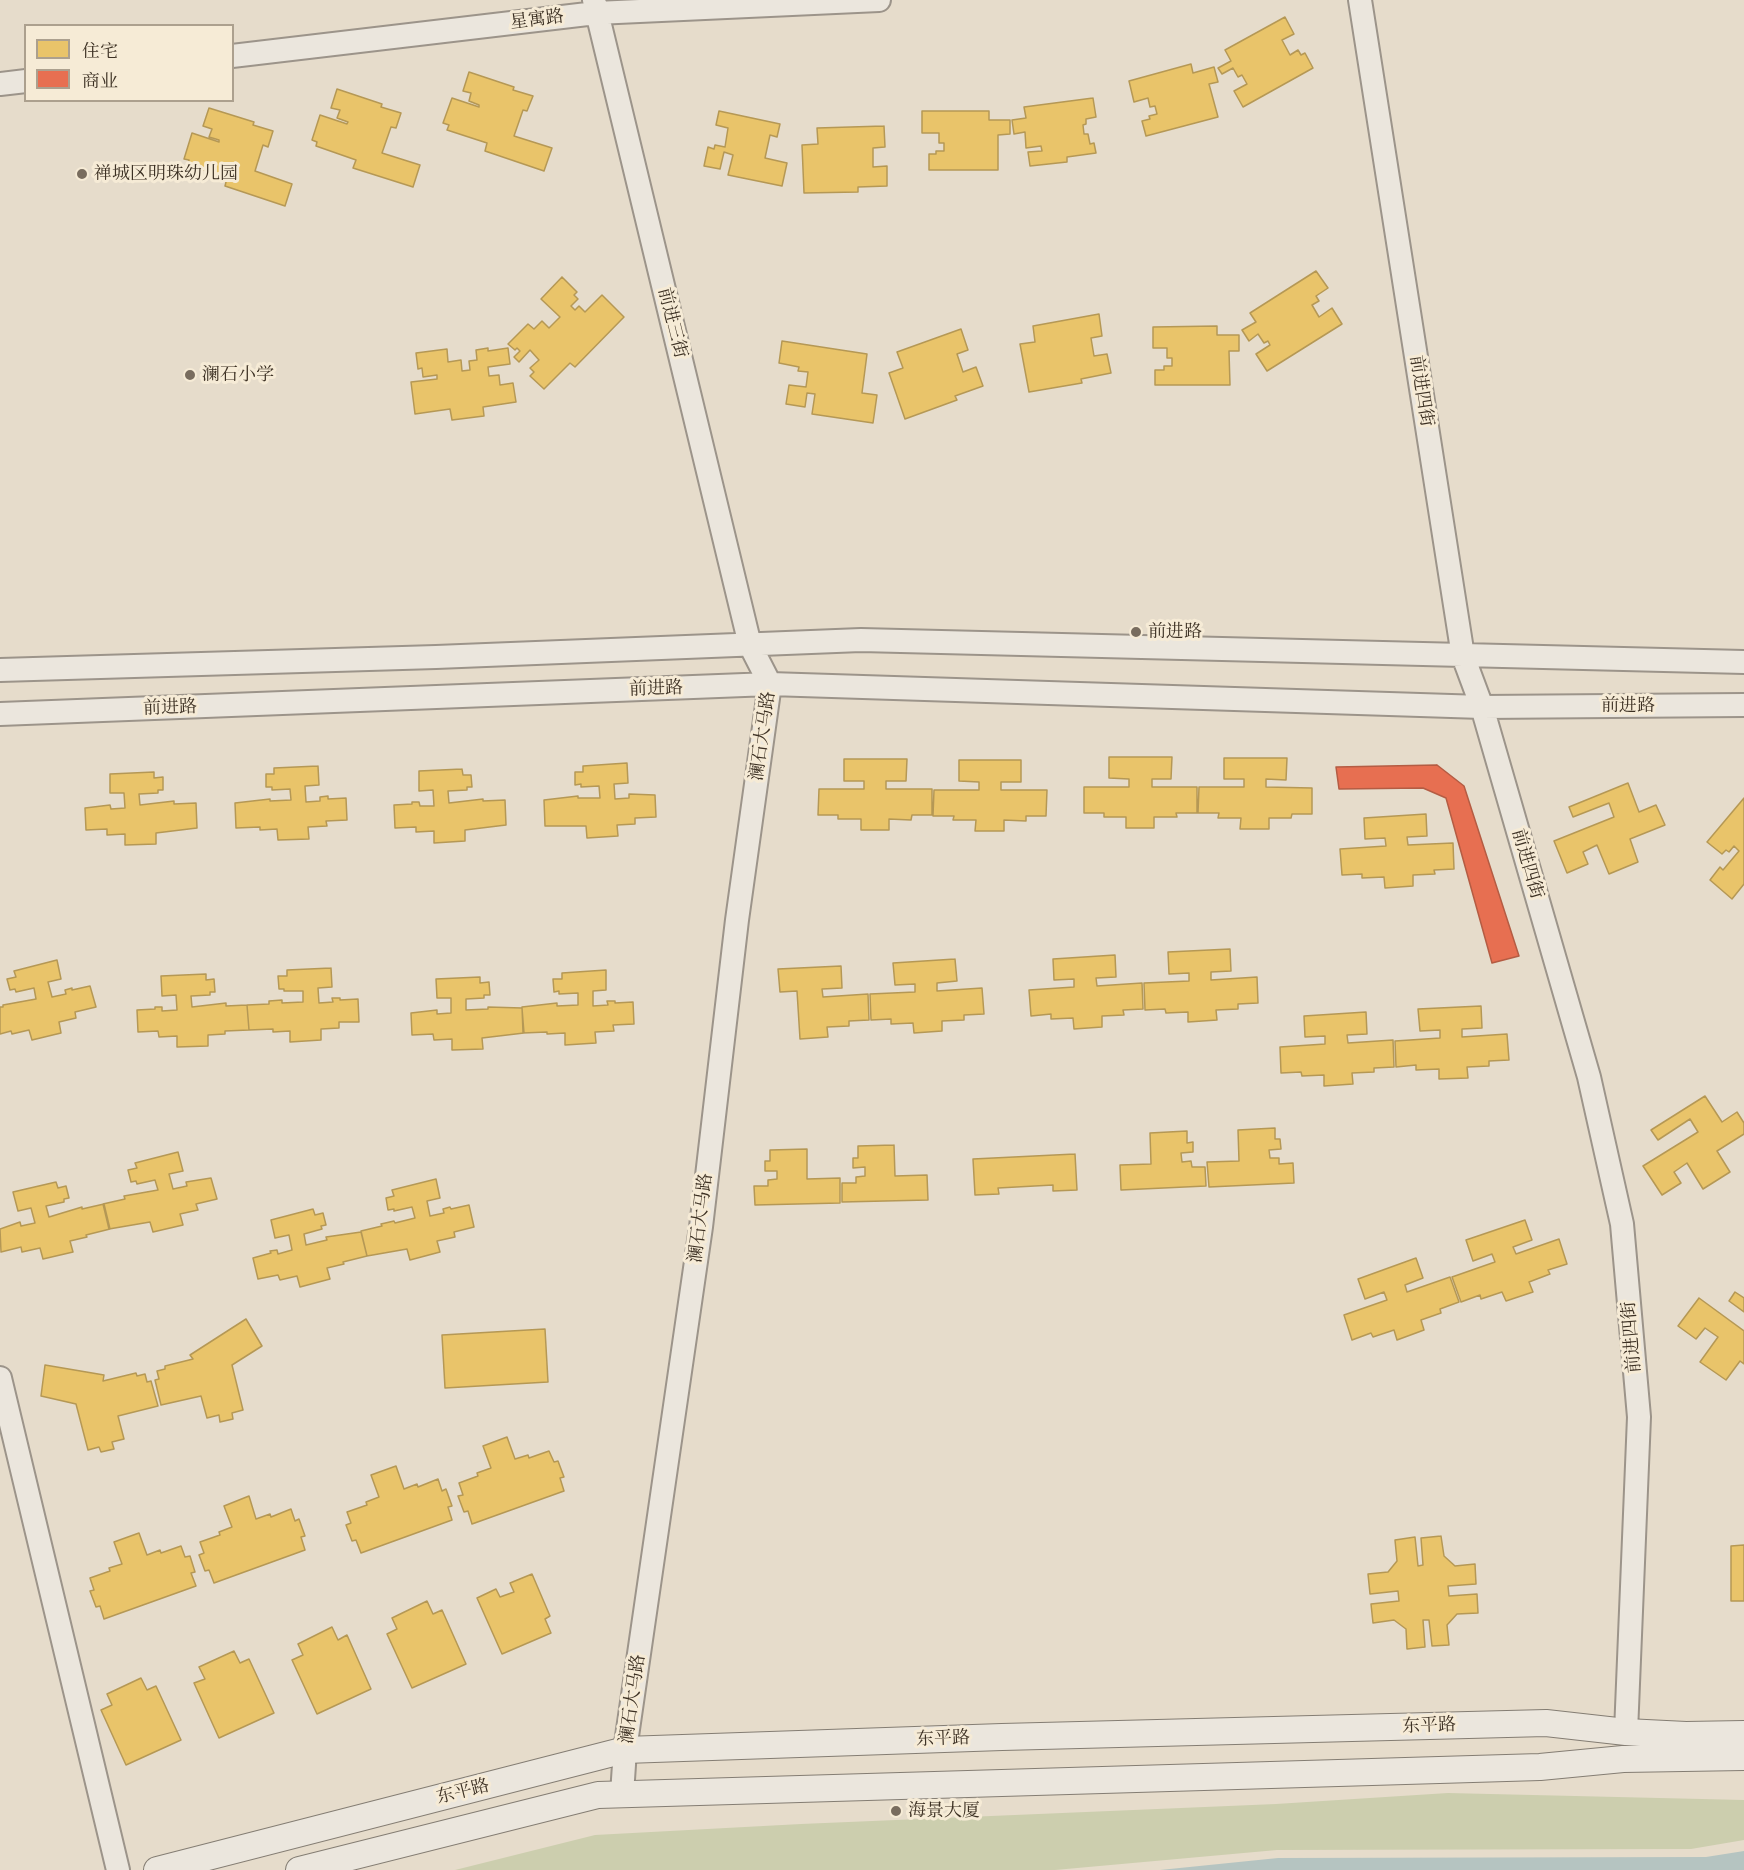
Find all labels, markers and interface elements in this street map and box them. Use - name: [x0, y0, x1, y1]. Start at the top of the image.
- street label: 星寓路: [509, 6, 565, 34]
- legend: [24, 24, 234, 102]
- text: 住宅: [82, 43, 118, 61]
- text: 商业: [82, 73, 118, 91]
- place label: 禅城区明珠幼儿园: [94, 163, 238, 185]
- marker: 禅城区明珠幼儿园: [75, 167, 89, 181]
- street label: 前进三街: [653, 285, 691, 361]
- street label: 前进四街: [1405, 354, 1437, 428]
- place label: 澜石小学: [202, 364, 274, 386]
- marker: 澜石小学: [183, 368, 197, 382]
- place label: 前进路: [1148, 621, 1202, 643]
- marker: 前进路: [1129, 625, 1143, 639]
- street label: 前进路: [629, 677, 683, 701]
- street label: 澜石大马路: [746, 690, 780, 782]
- street label: 前进路: [1601, 695, 1655, 717]
- street label: 前进路: [143, 696, 197, 720]
- street label: 前进四街: [1507, 826, 1547, 902]
- street label: 澜石大马路: [685, 1172, 717, 1264]
- street label: 前进四街: [1618, 1300, 1646, 1374]
- street label: 澜石大马路: [616, 1653, 650, 1745]
- street label: 东平路: [1402, 1714, 1456, 1738]
- street label: 东平路: [916, 1727, 970, 1751]
- street label: 东平路: [434, 1775, 492, 1809]
- place label: 海景大厦: [908, 1800, 980, 1822]
- marker: 海景大厦: [889, 1804, 903, 1818]

